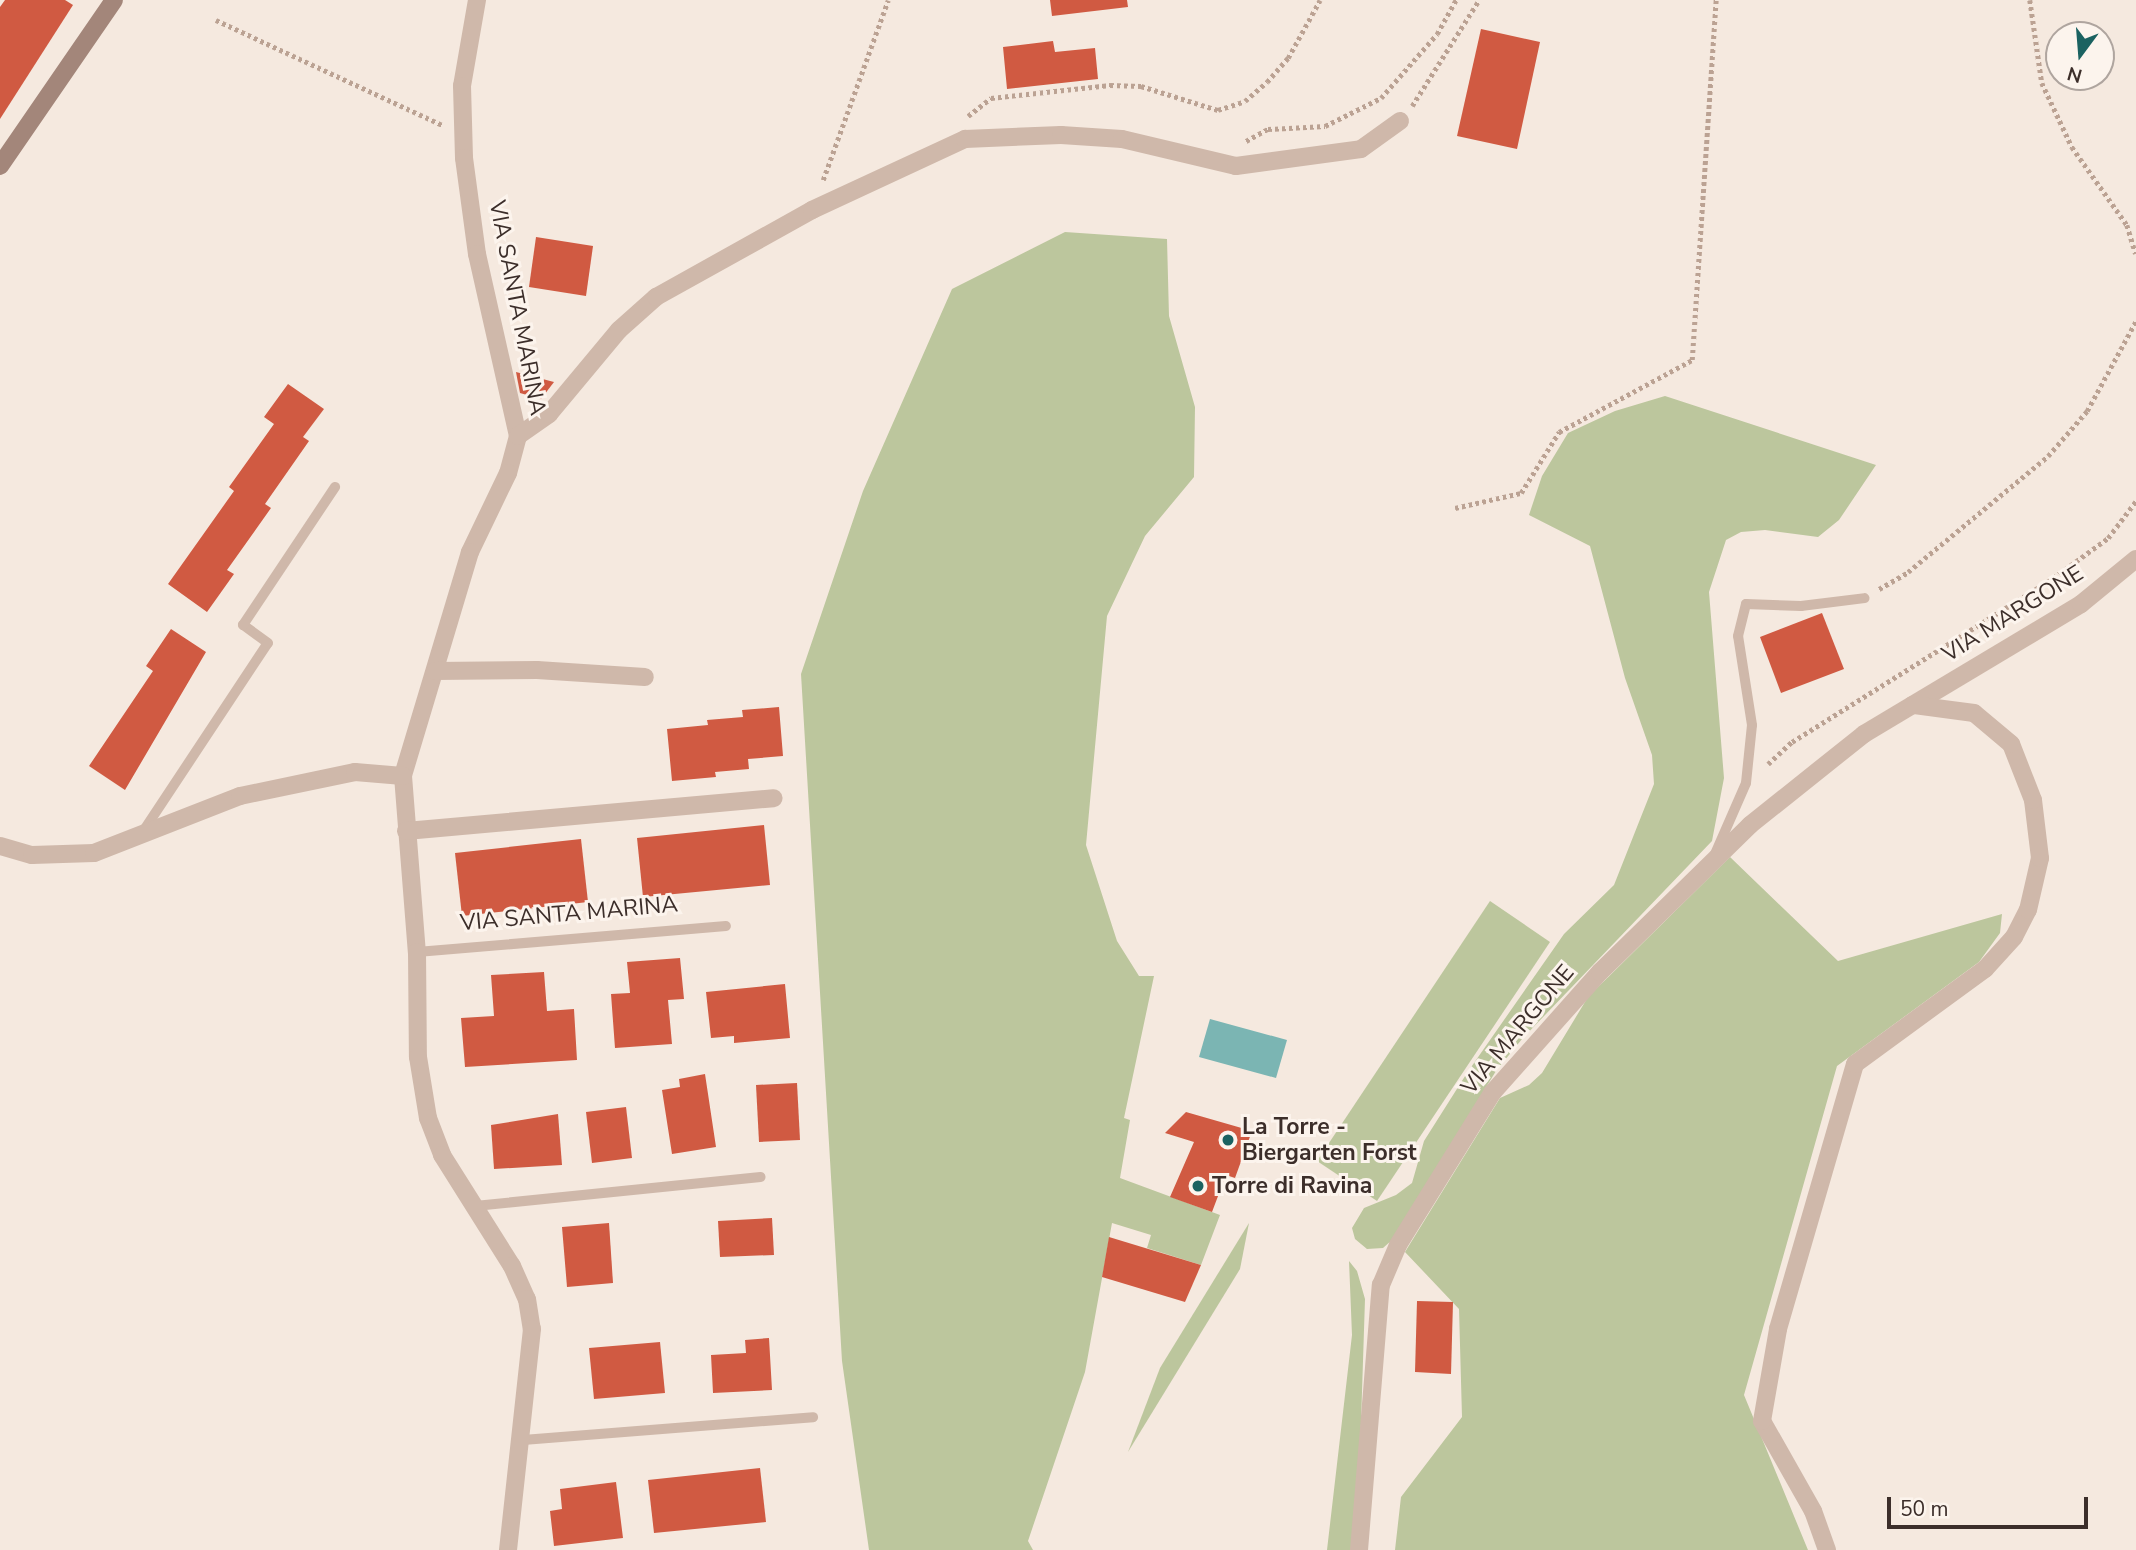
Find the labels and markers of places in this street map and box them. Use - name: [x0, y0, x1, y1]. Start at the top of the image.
- place label: La Torre - Biergarten Forst: [1242, 1113, 1417, 1167]
- marker: La Torre - Biergarten Forst: [1220, 1132, 1236, 1148]
- place label: Torre di Ravina: [1212, 1172, 1372, 1200]
- marker: Torre di Ravina: [1190, 1178, 1206, 1194]

